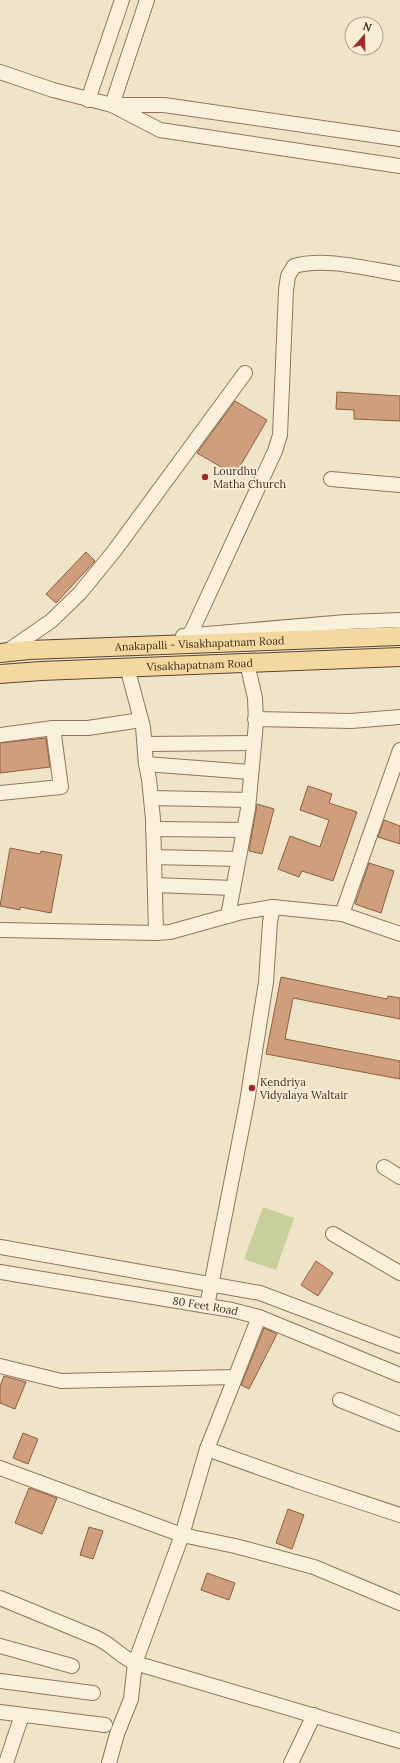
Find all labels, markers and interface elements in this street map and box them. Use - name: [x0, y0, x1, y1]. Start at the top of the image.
- north arrow: [344, 16, 384, 56]
- text: N: [361, 19, 374, 35]
- place label: Lourdhu Matha Church: [213, 464, 286, 491]
- marker: Lourdhu Matha Church: [200, 472, 210, 482]
- street label: Anakapalli - Visakhapatnam Road: [114, 633, 285, 654]
- street label: Visakhapatnam Road: [145, 656, 254, 674]
- place label: Kendriya Vidyalaya Waltair: [259, 1075, 348, 1102]
- marker: Kendriya Vidyalaya Waltair: [247, 1083, 257, 1093]
- street label: 80 Feet Road: [171, 1293, 240, 1318]

